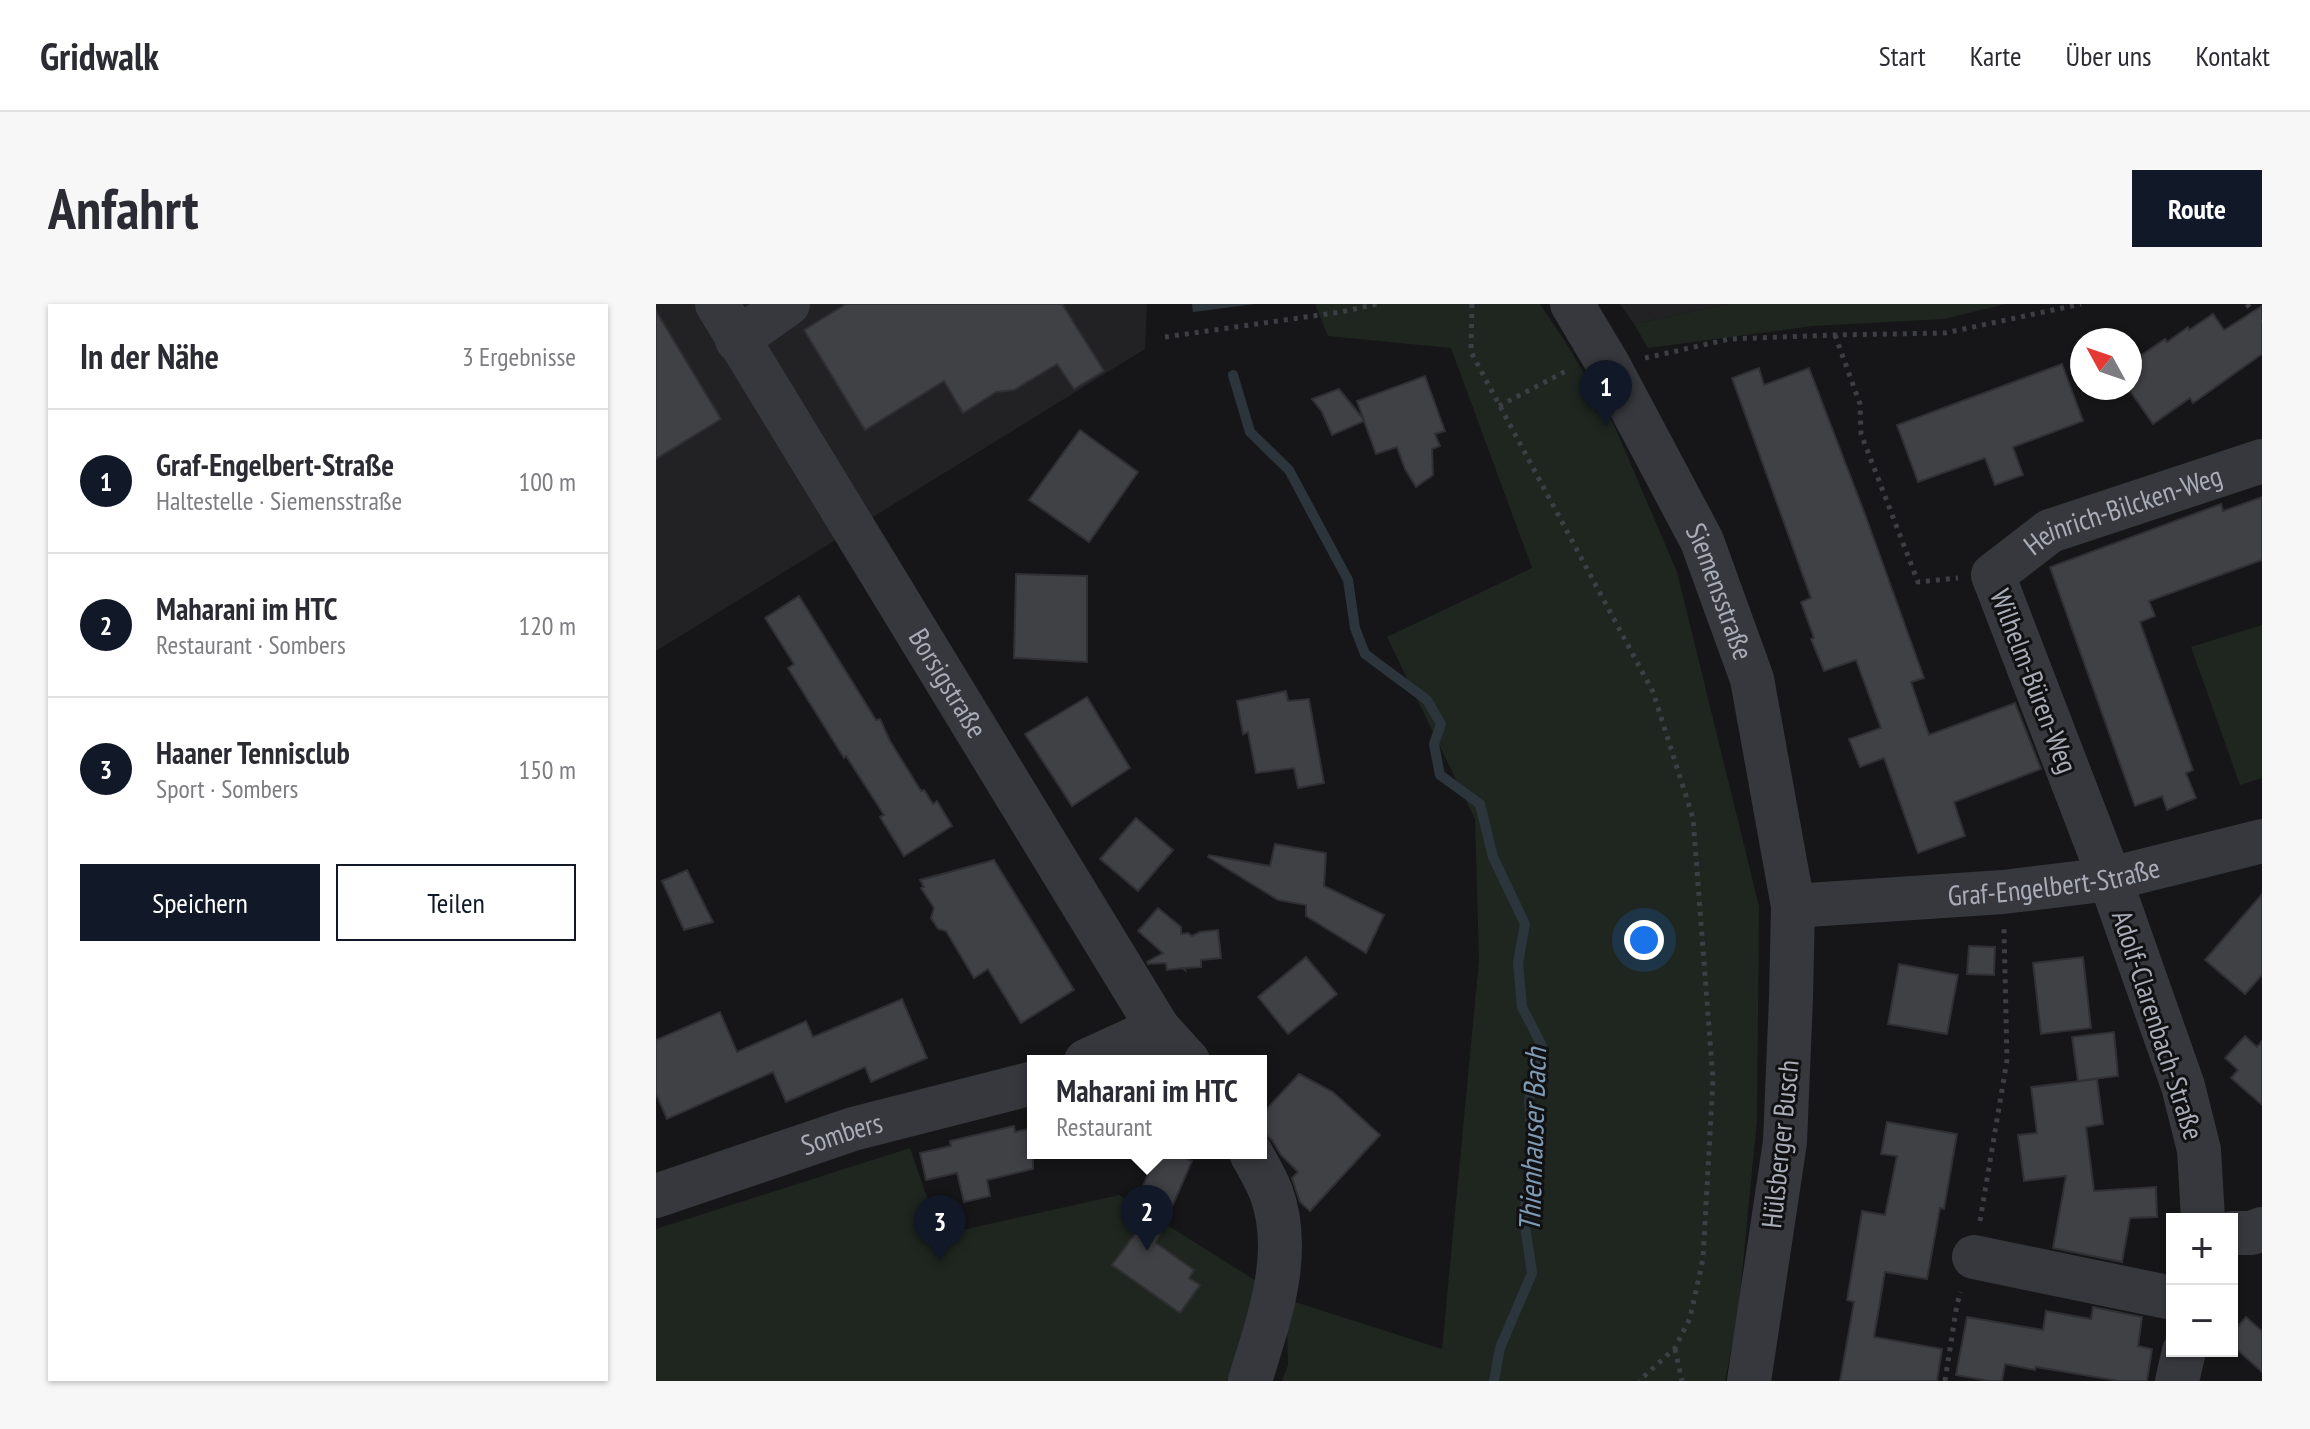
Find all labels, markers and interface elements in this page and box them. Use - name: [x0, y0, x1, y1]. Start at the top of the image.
- text: Gridwalk: [40, 31, 159, 80]
- text: Start: [1879, 37, 1926, 74]
- text: Karte: [1970, 37, 2022, 74]
- text: Über uns: [2066, 37, 2151, 74]
- text: Kontakt: [2195, 37, 2270, 74]
- button: Route: [2132, 170, 2262, 247]
- text: Anfahrt: [48, 172, 199, 244]
- north arrow: [2070, 328, 2142, 400]
- text: In der Nähe: [80, 334, 219, 378]
- text: 3 Ergebnisse: [462, 340, 576, 373]
- pin: 1: [1580, 360, 1632, 426]
- text: Graf-Engelbert-Straße: [156, 445, 394, 484]
- street label: Heinrich-Bilcken-Weg: [2016, 457, 2227, 563]
- text: 1: [100, 465, 112, 498]
- text: 100 m: [518, 465, 576, 498]
- text: Haltestelle · Siemensstraße: [156, 484, 402, 517]
- street label: Siemensstraße: [1678, 517, 1762, 665]
- street label: Wilhelm-Büren-Weg: [1982, 583, 2087, 778]
- text: Maharani im HTC: [156, 589, 338, 628]
- text: 2: [100, 609, 112, 642]
- text: 120 m: [518, 609, 576, 642]
- street label: Borsigstraße: [901, 621, 996, 745]
- text: Restaurant · Sombers: [156, 628, 346, 661]
- text: Haaner Tennisclub: [156, 733, 350, 772]
- text: 3: [100, 753, 112, 786]
- text: 150 m: [518, 753, 576, 786]
- text: Sport · Sombers: [156, 772, 298, 805]
- street label: Graf-Engelbert-Straße: [1947, 848, 2163, 914]
- button: Speichern: [80, 864, 320, 941]
- button: Teilen: [336, 864, 576, 941]
- street label: Adolf-Clarenbach-Straße: [2104, 905, 2213, 1144]
- your location: [1624, 920, 1664, 960]
- water label: Thienhauser Bach: [1509, 1046, 1554, 1233]
- popup: [1027, 1055, 1267, 1159]
- street label: Hülsberger Busch: [1752, 1058, 1807, 1230]
- text: Maharani im HTC: [1056, 1071, 1238, 1110]
- street label: Sombers: [796, 1103, 886, 1163]
- text: Restaurant: [1056, 1110, 1152, 1143]
- pin: 2: [1121, 1185, 1173, 1251]
- pin: 3: [914, 1195, 966, 1261]
- map controls: [2166, 1213, 2238, 1357]
- button: +: [2166, 1213, 2238, 1285]
- button: −: [2166, 1285, 2238, 1357]

